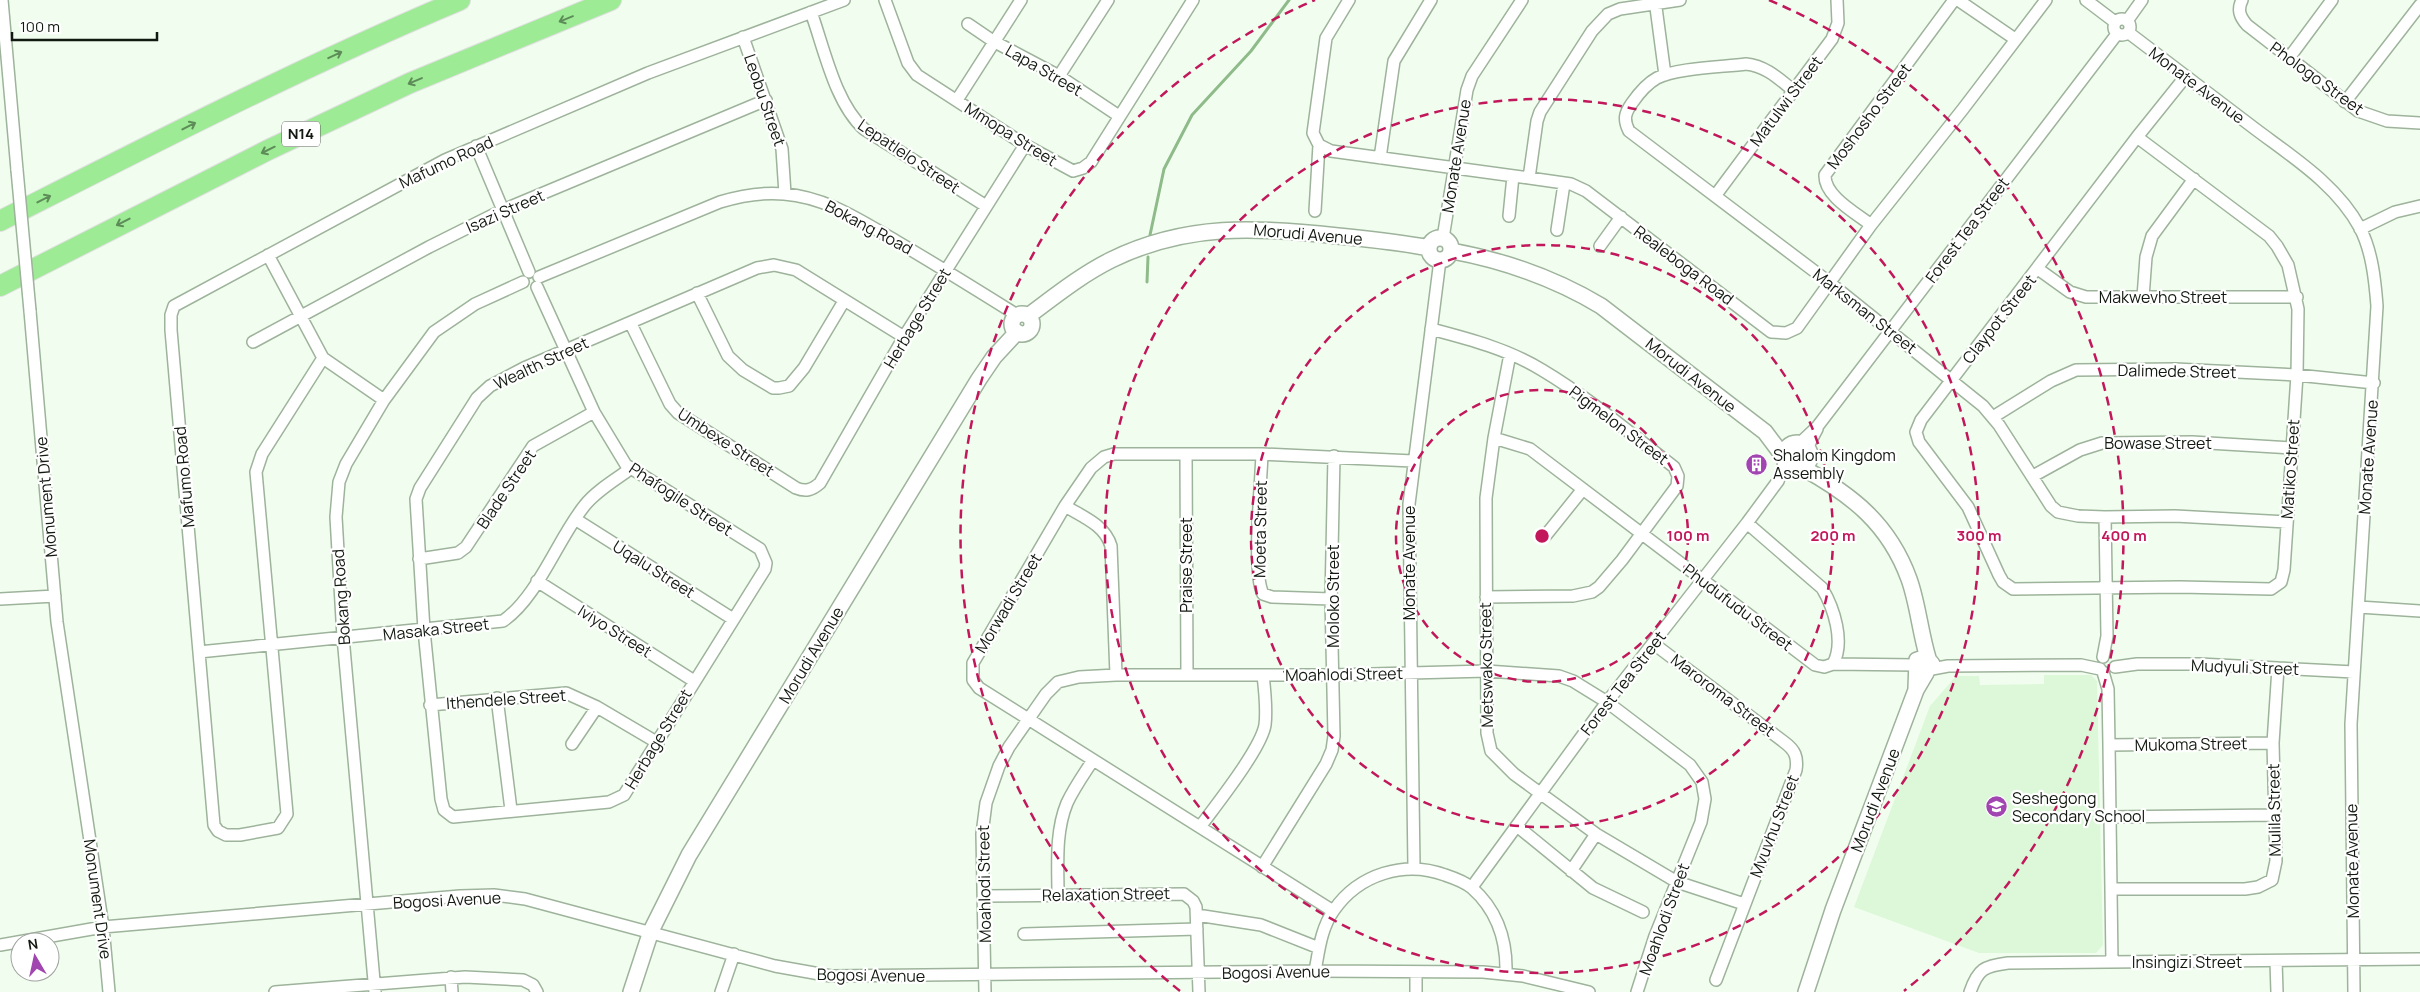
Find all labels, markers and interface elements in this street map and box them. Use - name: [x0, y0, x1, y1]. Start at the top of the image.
- scale bar: [12, 10, 158, 42]
- one-way arrow: [558, 15, 573, 24]
- text: 100 m: [20, 16, 60, 37]
- street label: Phologo Street: [2266, 36, 2368, 120]
- street label: Lapa Street: [1001, 39, 1087, 101]
- street label: Monate Avenue: [2145, 42, 2249, 128]
- one-way arrow: [327, 50, 342, 59]
- street label: Leobu Street: [739, 51, 791, 149]
- street label: Matulwi Street: [1745, 51, 1827, 151]
- street label: Moshosho Street: [1822, 58, 1916, 174]
- one-way arrow: [408, 76, 423, 86]
- street label: Mmopa Street: [961, 97, 1061, 171]
- street label: Monate Avenue: [1436, 98, 1476, 214]
- street label: Lepatlelo Street: [854, 114, 964, 198]
- one-way arrow: [181, 121, 196, 130]
- road number: N14: [282, 122, 320, 146]
- street label: Mafumo Road: [395, 131, 497, 193]
- one-way arrow: [261, 145, 276, 155]
- street label: Forest Tea Street: [1920, 173, 2014, 287]
- street label: Isazi Street: [462, 184, 548, 238]
- one-way arrow: [36, 194, 51, 204]
- street label: Bokang Road: [821, 195, 917, 259]
- one-way arrow: [116, 218, 131, 227]
- street label: Morudi Avenue: [1253, 218, 1363, 250]
- street label: Realeboga Road: [1630, 220, 1738, 310]
- street label: Marksman Street: [1808, 263, 1922, 359]
- street label: Herbage Street: [878, 264, 956, 372]
- street label: Claypot Street: [1957, 270, 2041, 368]
- street label: Makwevho Street: [2099, 286, 2227, 308]
- street label: Wealth Street: [490, 331, 592, 395]
- street label: Morudi Avenue: [1641, 333, 1741, 417]
- street label: Dalimede Street: [2117, 359, 2237, 383]
- street label: Pigmelon Street: [1565, 381, 1673, 469]
- street label: Monate Avenue: [2353, 399, 2383, 515]
- street label: Umbexe Street: [673, 403, 779, 481]
- street label: Matiko Street: [2276, 418, 2304, 520]
- street label: Mafumo Road: [169, 425, 199, 529]
- street label: Bowase Street: [2104, 432, 2212, 454]
- street label: Monument Drive: [30, 436, 62, 558]
- place label: Shalom Kingdom Assembly: [1773, 444, 1896, 484]
- street label: Blade Street: [471, 445, 541, 533]
- building icon: Shalom Kingdom Assembly: [1745, 452, 1769, 476]
- street label: Phafogile Street: [625, 457, 737, 541]
- street label: Moeta Street: [1248, 480, 1272, 578]
- street label: Monate Avenue: [1398, 506, 1420, 620]
- street label: Praise Street: [1175, 517, 1197, 613]
- text: 100 m: [1667, 525, 1709, 546]
- text: 200 m: [1810, 525, 1856, 546]
- text: 300 m: [1957, 525, 2001, 546]
- text: 400 m: [2101, 525, 2147, 546]
- centre of rings: [1533, 527, 1551, 545]
- street label: Uqalu Street: [609, 535, 699, 603]
- street label: Moloko Street: [1322, 544, 1344, 648]
- street label: Bokang Road: [327, 548, 355, 646]
- street label: Morwadi Street: [970, 549, 1046, 657]
- street label: Phudufudu Street: [1679, 558, 1797, 656]
- street label: Iviyo Street: [574, 600, 656, 662]
- street label: Morudi Avenue: [773, 602, 849, 708]
- street label: Metswako Street: [1474, 602, 1498, 728]
- street label: Masaka Street: [382, 612, 490, 646]
- street label: Forest Tea Street: [1575, 626, 1671, 740]
- street label: Maroroma Street: [1666, 649, 1780, 741]
- street label: Mudyuli Street: [2191, 654, 2299, 680]
- street label: Moahlodi Street: [1285, 662, 1403, 686]
- street label: Ithendele Street: [445, 684, 567, 714]
- street label: Herbage Street: [619, 685, 697, 793]
- street label: Mukoma Street: [2134, 732, 2248, 756]
- street label: Morudi Avenue: [1845, 745, 1905, 855]
- street label: Mulila Street: [2262, 763, 2286, 857]
- street label: Mvuvhu Street: [1744, 771, 1804, 881]
- place label: Seshegong Secondary School: [2012, 787, 2145, 827]
- school or university icon: Seshegong Secondary School: [1984, 795, 2008, 819]
- street label: Monate Avenue: [2340, 803, 2364, 919]
- street label: Moahlodi Street: [972, 825, 996, 943]
- street label: Monument Drive: [79, 838, 117, 960]
- street label: Moahlodi Street: [1633, 860, 1695, 978]
- street label: Relaxation Street: [1042, 882, 1170, 906]
- street label: Bogosi Avenue: [392, 886, 502, 914]
- north arrow: [10, 932, 60, 982]
- text: N: [26, 933, 39, 954]
- street label: Insingizi Street: [2132, 951, 2242, 973]
- street label: Bogosi Avenue: [1222, 960, 1330, 984]
- street label: Bogosi Avenue: [817, 963, 925, 987]

